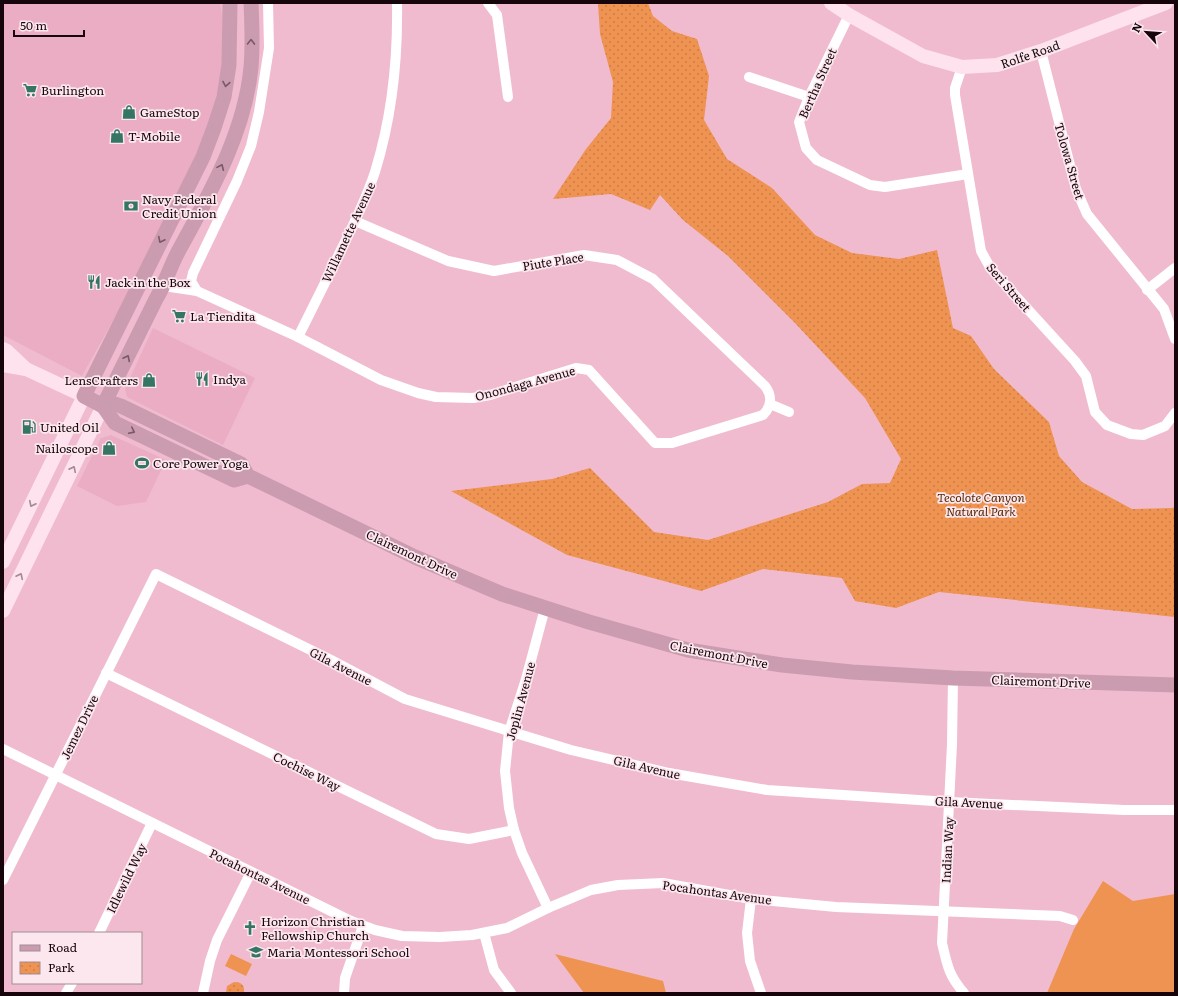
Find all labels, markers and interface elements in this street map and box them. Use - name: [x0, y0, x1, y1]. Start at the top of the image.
- scale bar: [14, 12, 84, 38]
- north arrow: [1126, 12, 1166, 52]
- text: 50 m: [20, 16, 47, 34]
- text: N: [1127, 20, 1145, 35]
- street label: Rolfe Road: [998, 35, 1063, 73]
- one-way arrow: [247, 39, 255, 45]
- street label: Bertha Street: [793, 45, 841, 121]
- place label: Burlington: [41, 81, 104, 99]
- one-way arrow: [222, 81, 231, 87]
- supermarket icon: Burlington: [22, 82, 38, 98]
- place label: GameStop: [140, 103, 199, 121]
- shop icon: GameStop: [121, 104, 137, 120]
- street label: Tolowa Street: [1050, 121, 1090, 202]
- place label: T-Mobile: [128, 127, 180, 145]
- shop icon: T-Mobile: [109, 128, 125, 144]
- one-way arrow: [216, 164, 224, 172]
- street label: Willamette Avenue: [317, 179, 379, 285]
- place label: Navy Federal Credit Union: [142, 190, 217, 222]
- bank icon: Navy Federal Credit Union: [123, 198, 139, 214]
- one-way arrow: [158, 236, 166, 243]
- street label: Piute Place: [521, 247, 585, 275]
- street label: Seri Street: [983, 259, 1035, 316]
- place label: Jack in the Box: [105, 273, 191, 291]
- restaurant icon: Jack in the Box: [86, 274, 102, 290]
- place label: La Tiendita: [190, 307, 256, 325]
- supermarket icon: La Tiendita: [171, 308, 187, 324]
- one-way arrow: [122, 355, 130, 363]
- street label: Onondaga Avenue: [473, 361, 577, 405]
- place label: Indya: [213, 370, 246, 388]
- place label: LensCrafters: [64, 371, 139, 389]
- restaurant icon: Indya: [194, 371, 210, 387]
- shop icon: LensCrafters: [141, 372, 157, 388]
- place label: United Oil: [40, 418, 99, 436]
- fuel station icon: United Oil: [21, 419, 37, 435]
- one-way arrow: [127, 426, 135, 434]
- place label: Nailoscope: [35, 439, 98, 457]
- shop icon: Nailoscope: [101, 440, 117, 456]
- place label: Core Power Yoga: [153, 454, 249, 472]
- sports icon: Core Power Yoga: [134, 455, 150, 471]
- one-way arrow: [68, 466, 76, 473]
- park label: Tecolote Canyon Natural Park: [937, 488, 1025, 520]
- one-way arrow: [29, 500, 36, 507]
- street label: Clairemont Drive: [363, 525, 461, 583]
- one-way arrow: [15, 573, 23, 580]
- street label: Clairemont Drive: [669, 636, 769, 672]
- street label: Gila Avenue: [307, 643, 375, 689]
- street label: Joplin Avenue: [501, 660, 539, 742]
- street label: Clairemont Drive: [991, 670, 1091, 692]
- street label: Jemez Drive: [56, 692, 102, 762]
- street label: Cochise Way: [270, 747, 344, 795]
- street label: Gila Avenue: [612, 751, 682, 783]
- street label: Gila Avenue: [935, 791, 1003, 813]
- street label: Indian Way: [936, 816, 958, 884]
- street label: Idlewild Way: [101, 840, 151, 916]
- street label: Pocahontas Avenue: [207, 844, 313, 908]
- street label: Pocahontas Avenue: [661, 875, 773, 909]
- place label: Horizon Christian Fellowship Church: [261, 912, 369, 944]
- church icon: Horizon Christian Fellowship Church: [242, 920, 258, 936]
- legend: [12, 932, 142, 984]
- text: Road: [48, 938, 78, 956]
- place label: Maria Montessori School: [267, 943, 410, 961]
- school or university icon: Maria Montessori School: [248, 944, 264, 960]
- text: Park: [48, 958, 75, 976]

